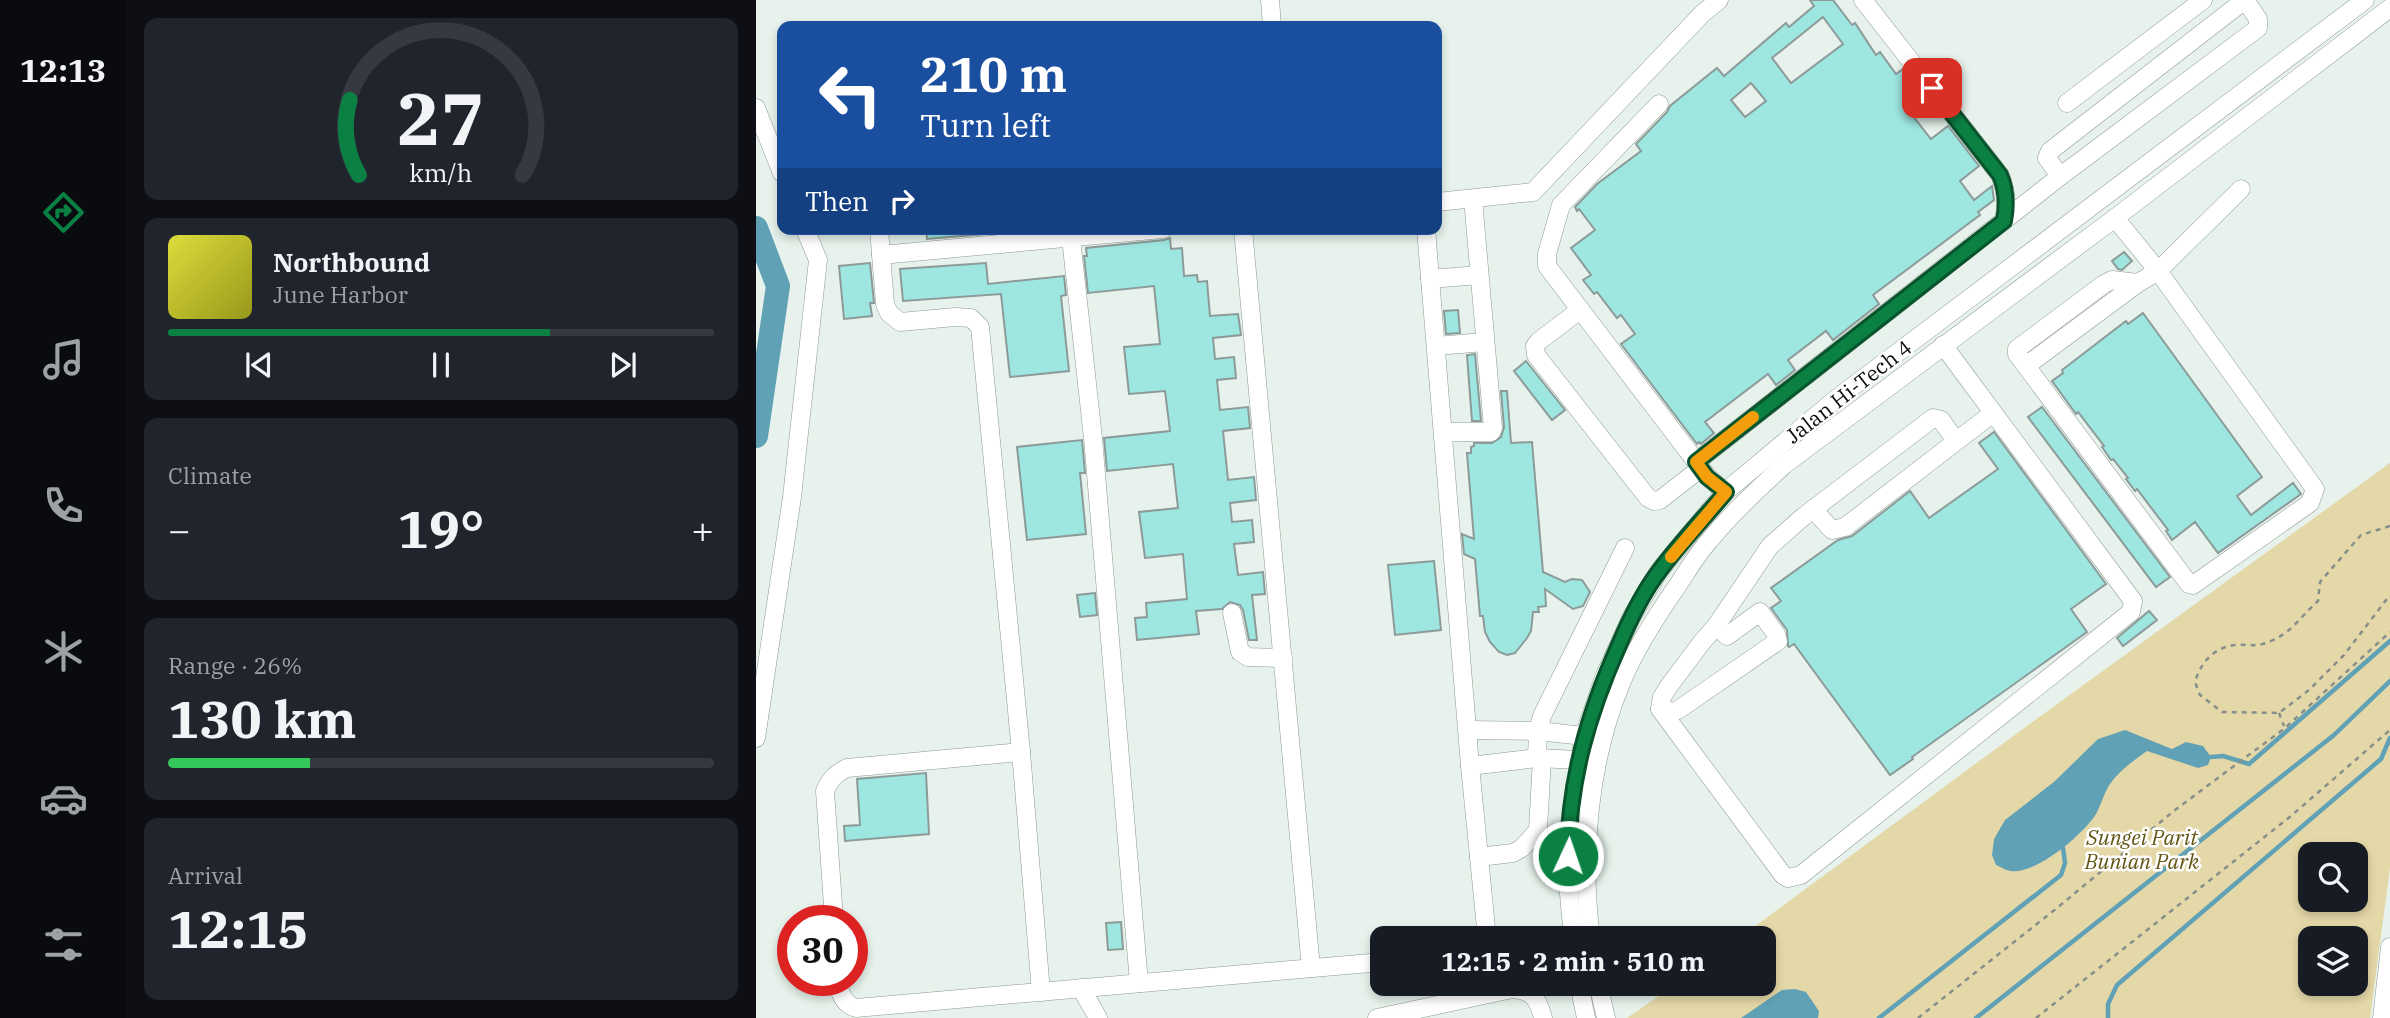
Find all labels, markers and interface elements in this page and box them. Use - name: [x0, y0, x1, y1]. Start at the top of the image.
- text: 210 m: [920, 42, 1067, 105]
- text: 12:13: [20, 49, 106, 91]
- icon: left: [805, 49, 896, 140]
- pin: [1902, 58, 1962, 118]
- icon: arrive: [1913, 69, 1951, 107]
- text: 27: [397, 70, 485, 165]
- text: Turn left: [920, 104, 1051, 146]
- text: km/h: [409, 156, 473, 189]
- icon: right: [883, 182, 921, 220]
- text: Then: [805, 184, 869, 218]
- icon: directions: [39, 188, 88, 237]
- text: Northbound: [273, 245, 430, 279]
- text: June Harbor: [273, 279, 408, 309]
- street label: Jalan Hi-Tech 4: [1780, 333, 1917, 449]
- icon: music: [39, 335, 88, 384]
- icon: previous: [240, 346, 278, 384]
- icon: pause: [422, 346, 460, 384]
- icon: next: [604, 346, 642, 384]
- text: Climate: [168, 460, 252, 490]
- icon: phone: [39, 481, 88, 530]
- text: 19°: [398, 495, 484, 562]
- text: −: [168, 505, 191, 554]
- text: +: [691, 505, 714, 554]
- icon: climate: [39, 627, 88, 676]
- text: Range · 26%: [168, 650, 302, 680]
- text: 130 km: [168, 685, 357, 752]
- icon: car: [39, 774, 88, 823]
- position arrow: [1531, 819, 1605, 893]
- park label: Sungei Parit Bunian Park: [2084, 823, 2200, 875]
- map controls: [2298, 842, 2368, 996]
- button: search: [2298, 842, 2368, 912]
- text: Arrival: [168, 860, 243, 890]
- text: 12:15: [168, 895, 309, 962]
- speed limit sign: 30: [777, 905, 868, 996]
- icon: filters: [39, 920, 88, 969]
- button: layers: [2298, 926, 2368, 996]
- text: 12:15 · 2 min · 510 m: [1441, 944, 1705, 978]

